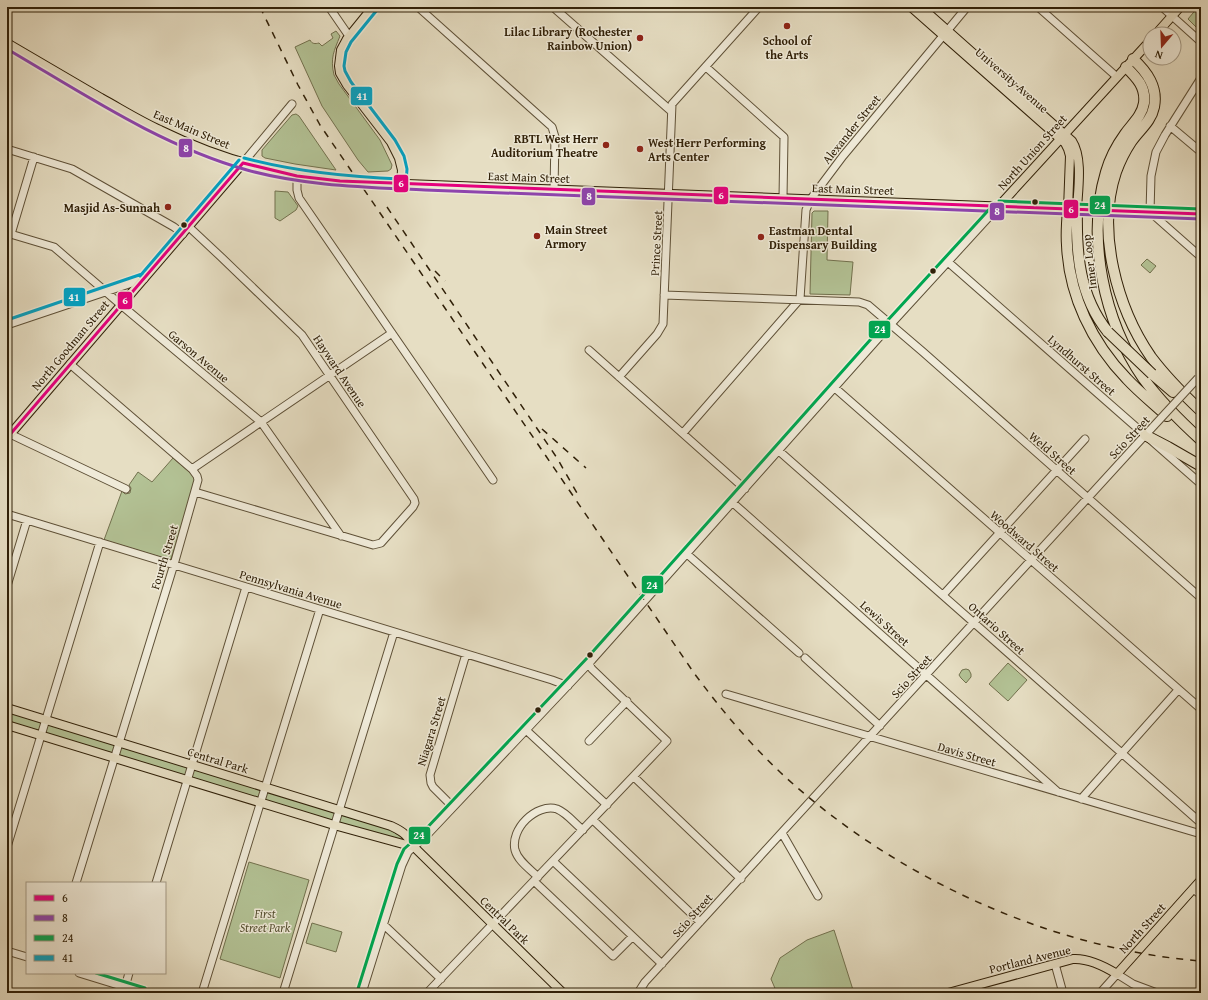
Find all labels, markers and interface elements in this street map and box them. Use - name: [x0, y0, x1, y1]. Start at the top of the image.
- marker: School of the Arts: [782, 21, 792, 31]
- place label: Lilac Library (Rochester Rainbow Union): [504, 23, 632, 54]
- north arrow: [1142, 26, 1182, 66]
- place label: School of the Arts: [763, 32, 813, 63]
- marker: Lilac Library (Rochester Rainbow Union): [635, 33, 645, 43]
- street label: University Avenue: [972, 43, 1053, 117]
- text: N: [1152, 46, 1165, 64]
- line badge: 41: [350, 86, 373, 106]
- text: 41: [356, 88, 368, 104]
- street label: Alexander Street: [818, 90, 885, 167]
- street label: East Main Street: [151, 105, 234, 153]
- street label: North Union Street: [993, 110, 1071, 194]
- place label: RBTL West Herr Auditorium Theatre: [491, 130, 598, 161]
- place label: West Herr Performing Arts Center: [648, 134, 766, 165]
- line badge: 8: [178, 138, 193, 158]
- text: 8: [183, 140, 189, 156]
- marker: RBTL West Herr Auditorium Theatre: [601, 140, 611, 150]
- marker: West Herr Performing Arts Center: [635, 144, 645, 154]
- street label: East Main Street: [488, 167, 571, 187]
- line badge: 6: [393, 174, 409, 193]
- text: 6: [398, 175, 404, 191]
- street label: East Main Street: [812, 179, 895, 199]
- line badge: 6: [713, 186, 729, 205]
- line badge: 8: [581, 187, 596, 206]
- text: 6: [718, 187, 724, 203]
- text: 8: [586, 188, 592, 204]
- line badge: 24: [1089, 195, 1111, 215]
- unlabelled marker: [1030, 197, 1040, 207]
- text: 24: [1094, 197, 1106, 213]
- place label: Masjid As-Sunnah: [64, 199, 160, 216]
- line badge: 6: [1063, 199, 1079, 219]
- text: 6: [1068, 201, 1074, 217]
- marker: Masjid As-Sunnah: [163, 202, 173, 212]
- line badge: 8: [989, 202, 1005, 221]
- text: 8: [994, 203, 1000, 219]
- street label: Prince Street: [646, 209, 666, 276]
- unlabelled marker: [179, 220, 189, 230]
- place label: Main Street Armory: [545, 221, 608, 252]
- place label: Eastman Dental Dispensary Building: [769, 222, 878, 253]
- marker: Main Street Armory: [532, 231, 542, 241]
- marker: Eastman Dental Dispensary Building: [756, 232, 766, 242]
- street label: Inner Loop: [1077, 233, 1101, 290]
- unlabelled marker: [928, 266, 938, 276]
- line badge: 41: [63, 287, 86, 307]
- text: 41: [68, 289, 80, 305]
- line badge: 6: [117, 291, 133, 310]
- text: 6: [122, 292, 128, 308]
- street label: North Goodman Street: [27, 295, 113, 394]
- line badge: 24: [868, 320, 891, 339]
- text: 24: [874, 321, 886, 337]
- street label: Garson Avenue: [165, 325, 233, 387]
- street label: Hayward Avenue: [309, 331, 371, 411]
- street label: Lyndhurst Street: [1044, 331, 1120, 400]
- street label: Scio Street: [1104, 411, 1154, 462]
- street label: Weld Street: [1025, 428, 1081, 479]
- street label: Woodward Street: [987, 506, 1064, 576]
- street label: Fourth Street: [146, 522, 182, 591]
- street label: Pennsylvania Avenue: [238, 565, 345, 613]
- line badge: 24: [641, 575, 664, 594]
- text: 24: [646, 577, 658, 593]
- street label: Lewis Street: [857, 596, 914, 650]
- street label: Ontario Street: [965, 598, 1030, 659]
- unlabelled marker: [585, 650, 595, 660]
- street label: Scio Street: [887, 650, 936, 702]
- street label: Niagara Street: [412, 693, 450, 768]
- unlabelled marker: [533, 705, 543, 715]
- street label: Davis Street: [936, 738, 999, 771]
- street label: Central Park: [185, 743, 251, 778]
- line badge: 24: [408, 826, 431, 845]
- text: 24: [413, 827, 425, 843]
- legend: [26, 882, 166, 974]
- text: 6: [62, 889, 68, 906]
- street label: Scio Street: [668, 889, 717, 941]
- street label: Central Park: [477, 892, 534, 949]
- street label: North Street: [1115, 898, 1170, 957]
- park label: First Street Park: [240, 905, 291, 936]
- text: 8: [62, 909, 68, 926]
- text: 24: [62, 929, 74, 946]
- street label: Portland Avenue: [987, 941, 1073, 977]
- text: 41: [62, 949, 74, 966]

